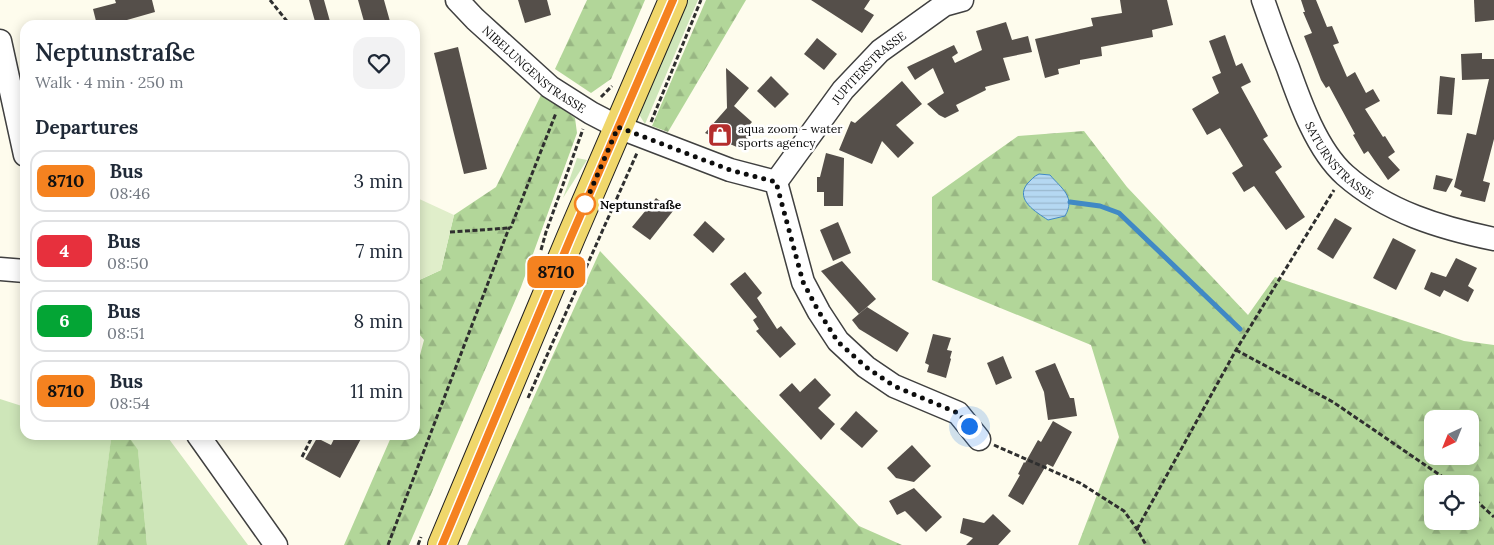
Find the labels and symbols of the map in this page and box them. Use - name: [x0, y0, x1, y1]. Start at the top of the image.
- street label: NIBELUNGENSTRASSE: [479, 22, 589, 116]
- street label: JUPITERSTRASSE: [827, 28, 909, 107]
- street label: SATURNSTRASSE: [1302, 119, 1377, 202]
- place label: aqua zoom - water sports agency: [738, 121, 843, 150]
- shop icon: aqua zoom - water sports agency: [707, 122, 733, 148]
- marker: Neptunstraße: [574, 193, 596, 215]
- place label: Neptunstraße: [600, 197, 682, 212]
- line badge: 8710: [521, 256, 591, 288]
- north arrow: [1424, 410, 1479, 465]
- your location: [957, 414, 982, 439]

